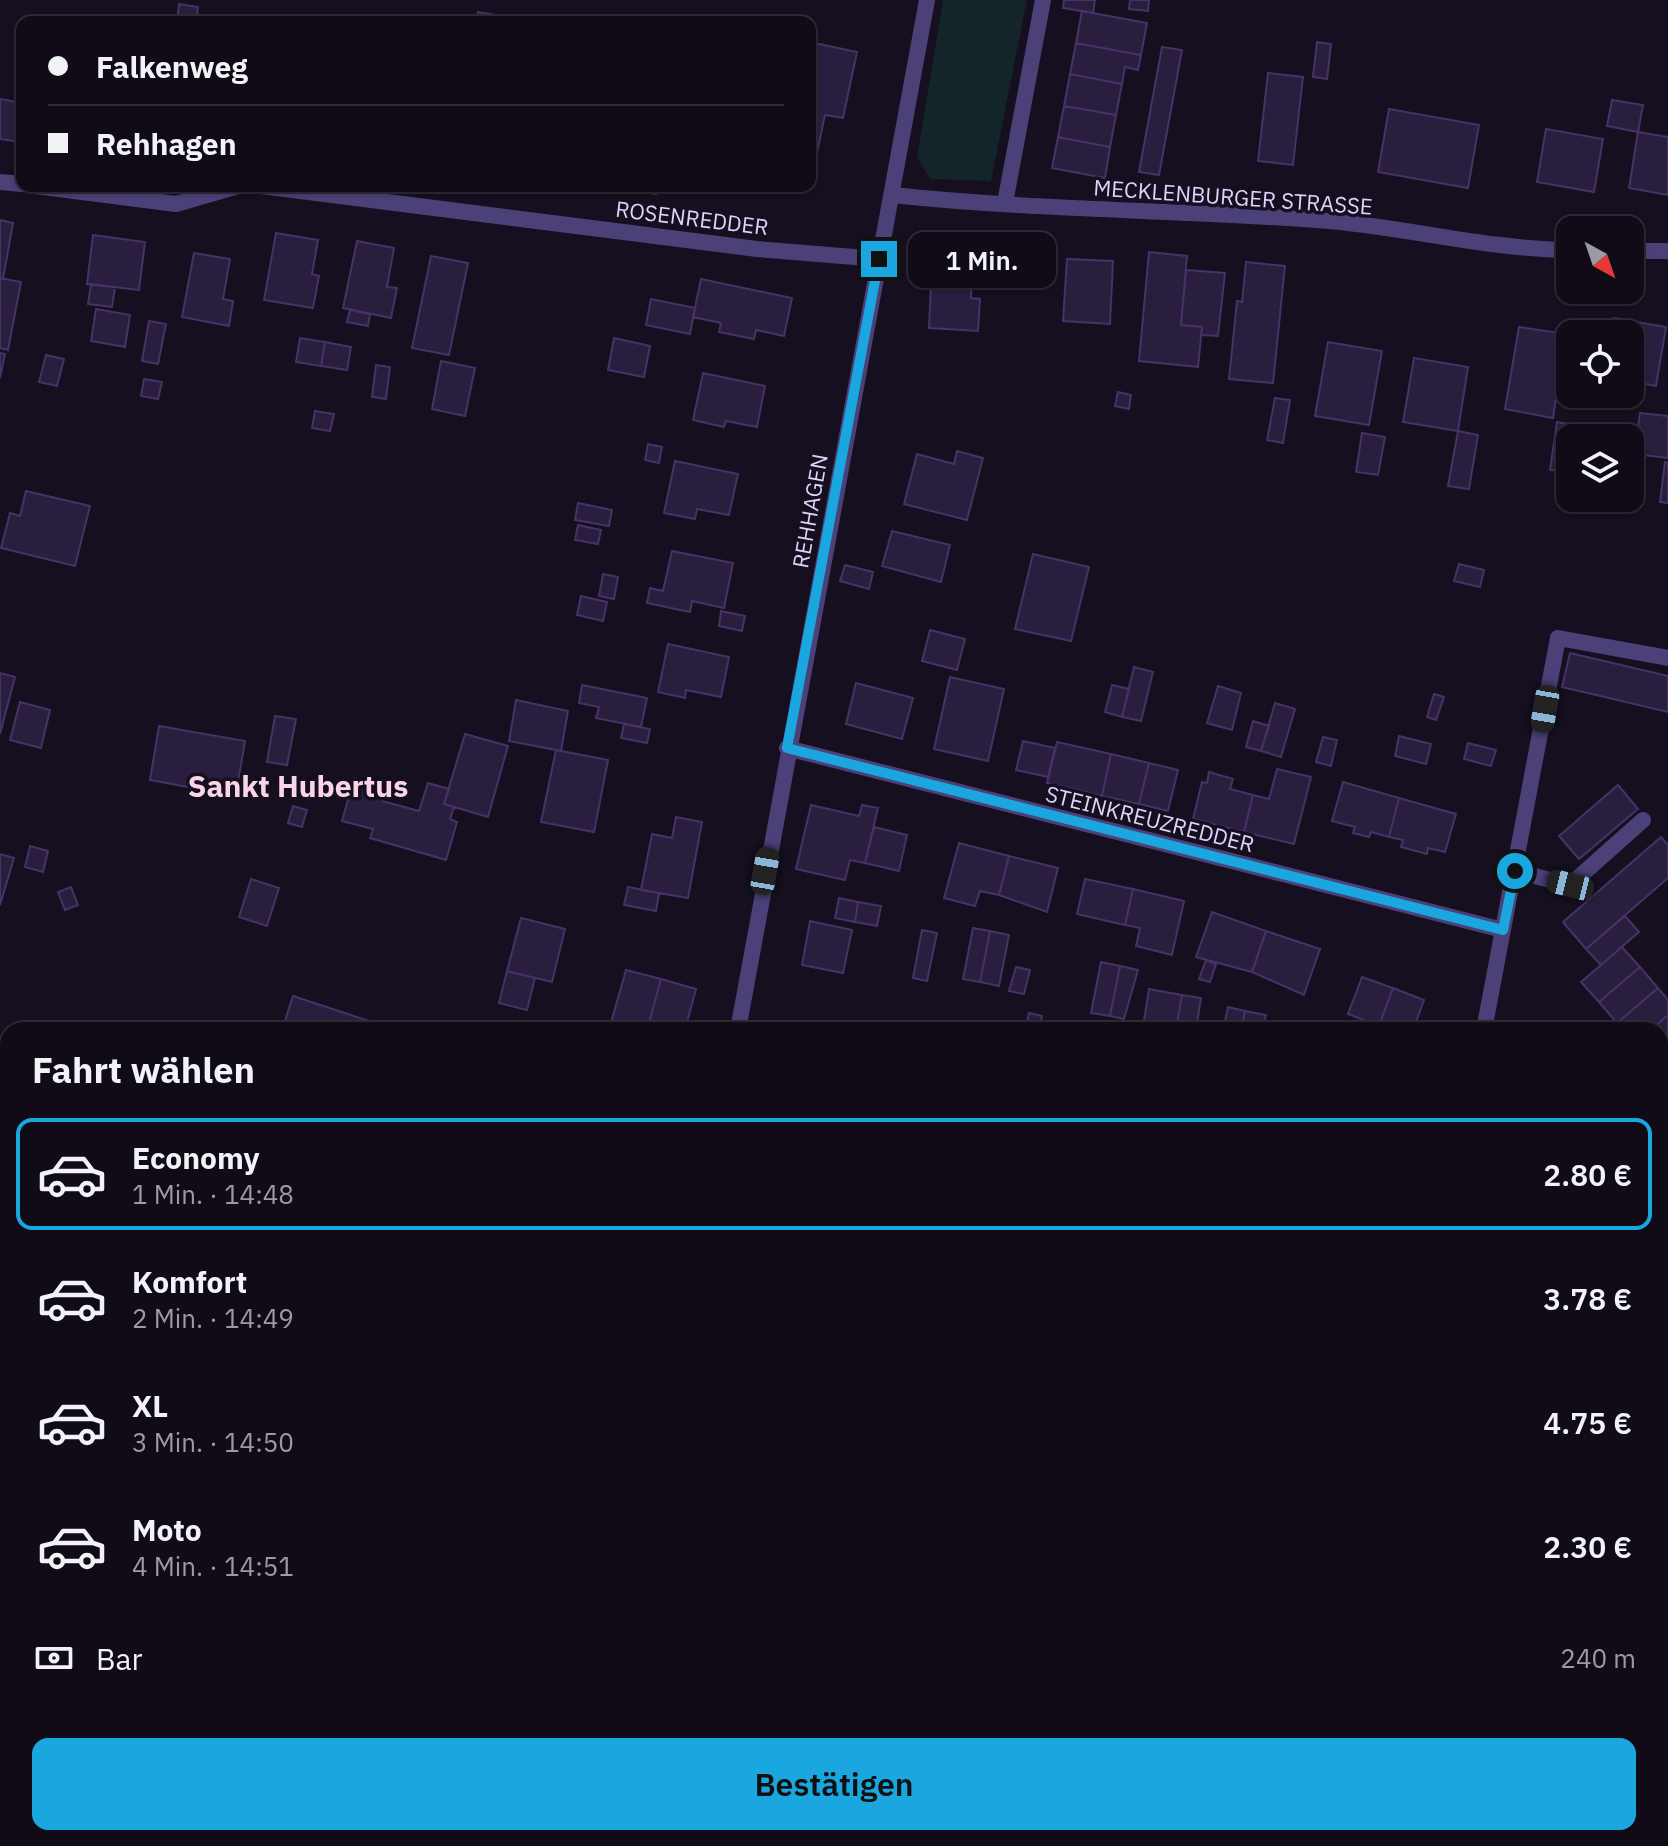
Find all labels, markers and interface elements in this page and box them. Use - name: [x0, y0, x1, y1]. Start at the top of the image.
- text: Falkenweg: [96, 47, 248, 86]
- text: Rehhagen: [96, 124, 237, 163]
- street label: MECKLENBURGER STRASSE: [1093, 172, 1374, 221]
- street label: ROSENREDDER: [614, 194, 770, 241]
- north arrow: [1556, 216, 1644, 304]
- map controls: [1556, 216, 1644, 512]
- callout: 1 Min.: [907, 231, 1055, 287]
- route end: [861, 241, 897, 277]
- text: 1 Min.: [945, 243, 1019, 277]
- button: locate: [1556, 320, 1644, 408]
- button: layers: [1556, 424, 1644, 512]
- street label: REHHAGEN: [785, 452, 834, 570]
- car: [1529, 683, 1561, 735]
- district label: Sankt Hubertus: [188, 766, 408, 805]
- street label: STEINKREUZREDDER: [1043, 779, 1258, 858]
- car: [749, 845, 781, 897]
- route start: [1497, 853, 1533, 889]
- car: [1544, 868, 1596, 902]
- text: Fahrt wählen: [32, 1046, 255, 1093]
- icon: car: [36, 1138, 108, 1210]
- text: Economy: [132, 1138, 260, 1177]
- text: 2.80 €: [1543, 1155, 1632, 1194]
- text: 1 Min. · 14:48: [132, 1177, 294, 1211]
- icon: car: [36, 1262, 108, 1334]
- text: Komfort: [132, 1262, 247, 1301]
- text: 3.78 €: [1543, 1279, 1632, 1318]
- text: 2 Min. · 14:49: [132, 1301, 294, 1335]
- icon: car: [36, 1386, 108, 1458]
- text: XL: [132, 1386, 168, 1425]
- text: 4.75 €: [1543, 1403, 1632, 1442]
- text: 3 Min. · 14:50: [132, 1425, 294, 1459]
- icon: car: [36, 1510, 108, 1582]
- text: Moto: [132, 1510, 202, 1549]
- text: 2.30 €: [1543, 1527, 1632, 1566]
- text: 4 Min. · 14:51: [132, 1549, 294, 1583]
- icon: cash: [32, 1636, 76, 1680]
- text: Bar: [96, 1639, 143, 1678]
- text: 240 m: [1560, 1641, 1636, 1675]
- button: Bestätigen: [32, 1738, 1636, 1830]

